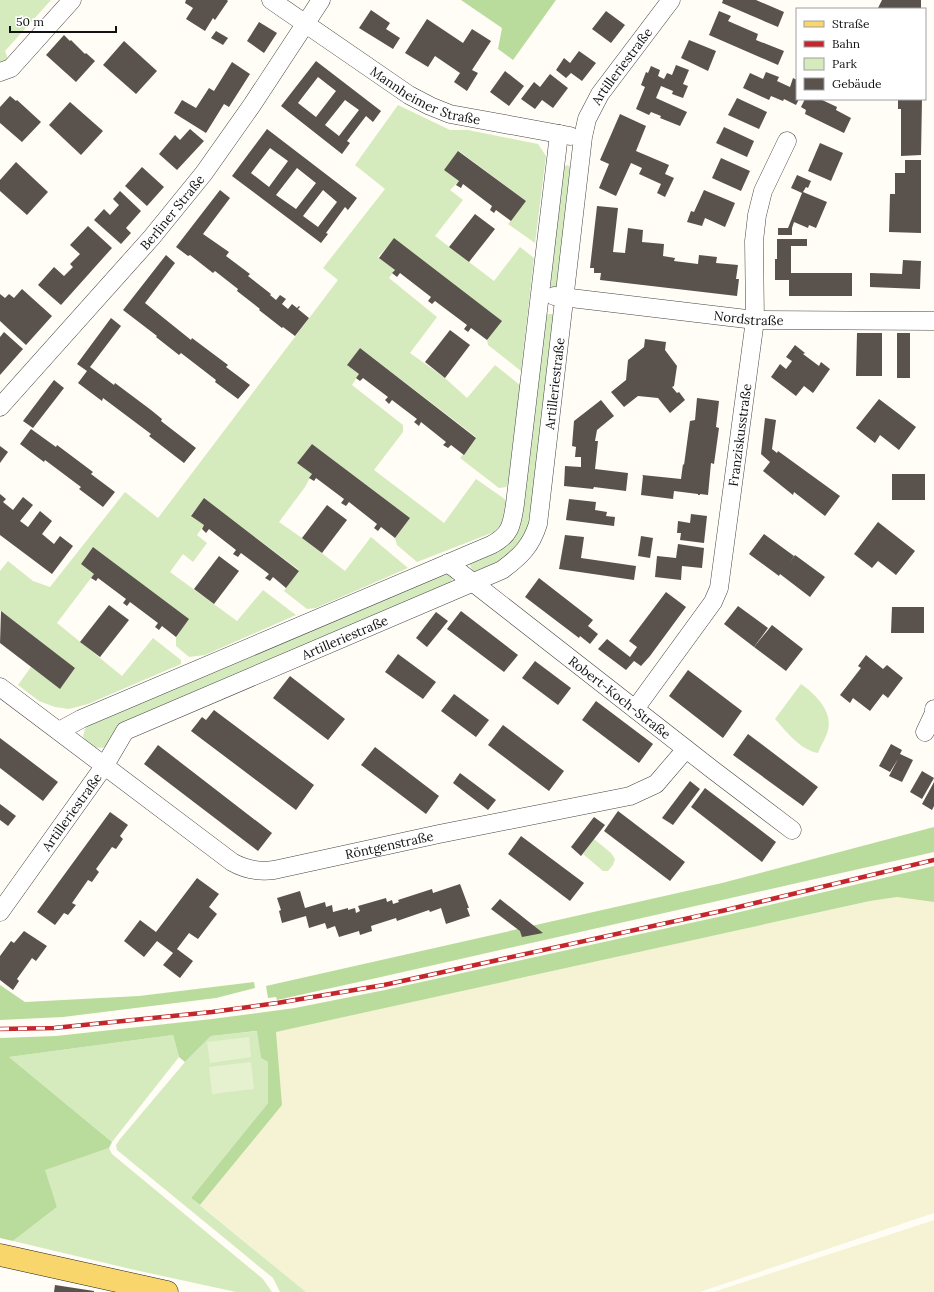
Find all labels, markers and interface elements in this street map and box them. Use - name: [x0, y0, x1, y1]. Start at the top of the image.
- scale bar: [10, 8, 116, 34]
- legend: [796, 8, 926, 100]
- text: 50 m: [16, 14, 44, 29]
- text: Straße: [832, 16, 870, 31]
- street label: Artilleriestraße: [587, 24, 656, 109]
- text: Bahn: [832, 36, 860, 51]
- text: Park: [832, 56, 858, 71]
- street label: Mannheimer Straße: [367, 62, 482, 128]
- text: Gebäude: [832, 76, 882, 91]
- street label: Berliner Straße: [136, 171, 208, 253]
- street label: Nordstraße: [713, 307, 784, 329]
- street label: Artilleriestraße: [540, 337, 568, 431]
- street label: Franziskusstraße: [724, 383, 755, 487]
- street label: Artilleriestraße: [298, 611, 390, 664]
- street label: Robert-Koch-Straße: [565, 652, 674, 742]
- street label: Artilleriestraße: [37, 769, 105, 855]
- street label: Röntgenstraße: [343, 827, 435, 863]

